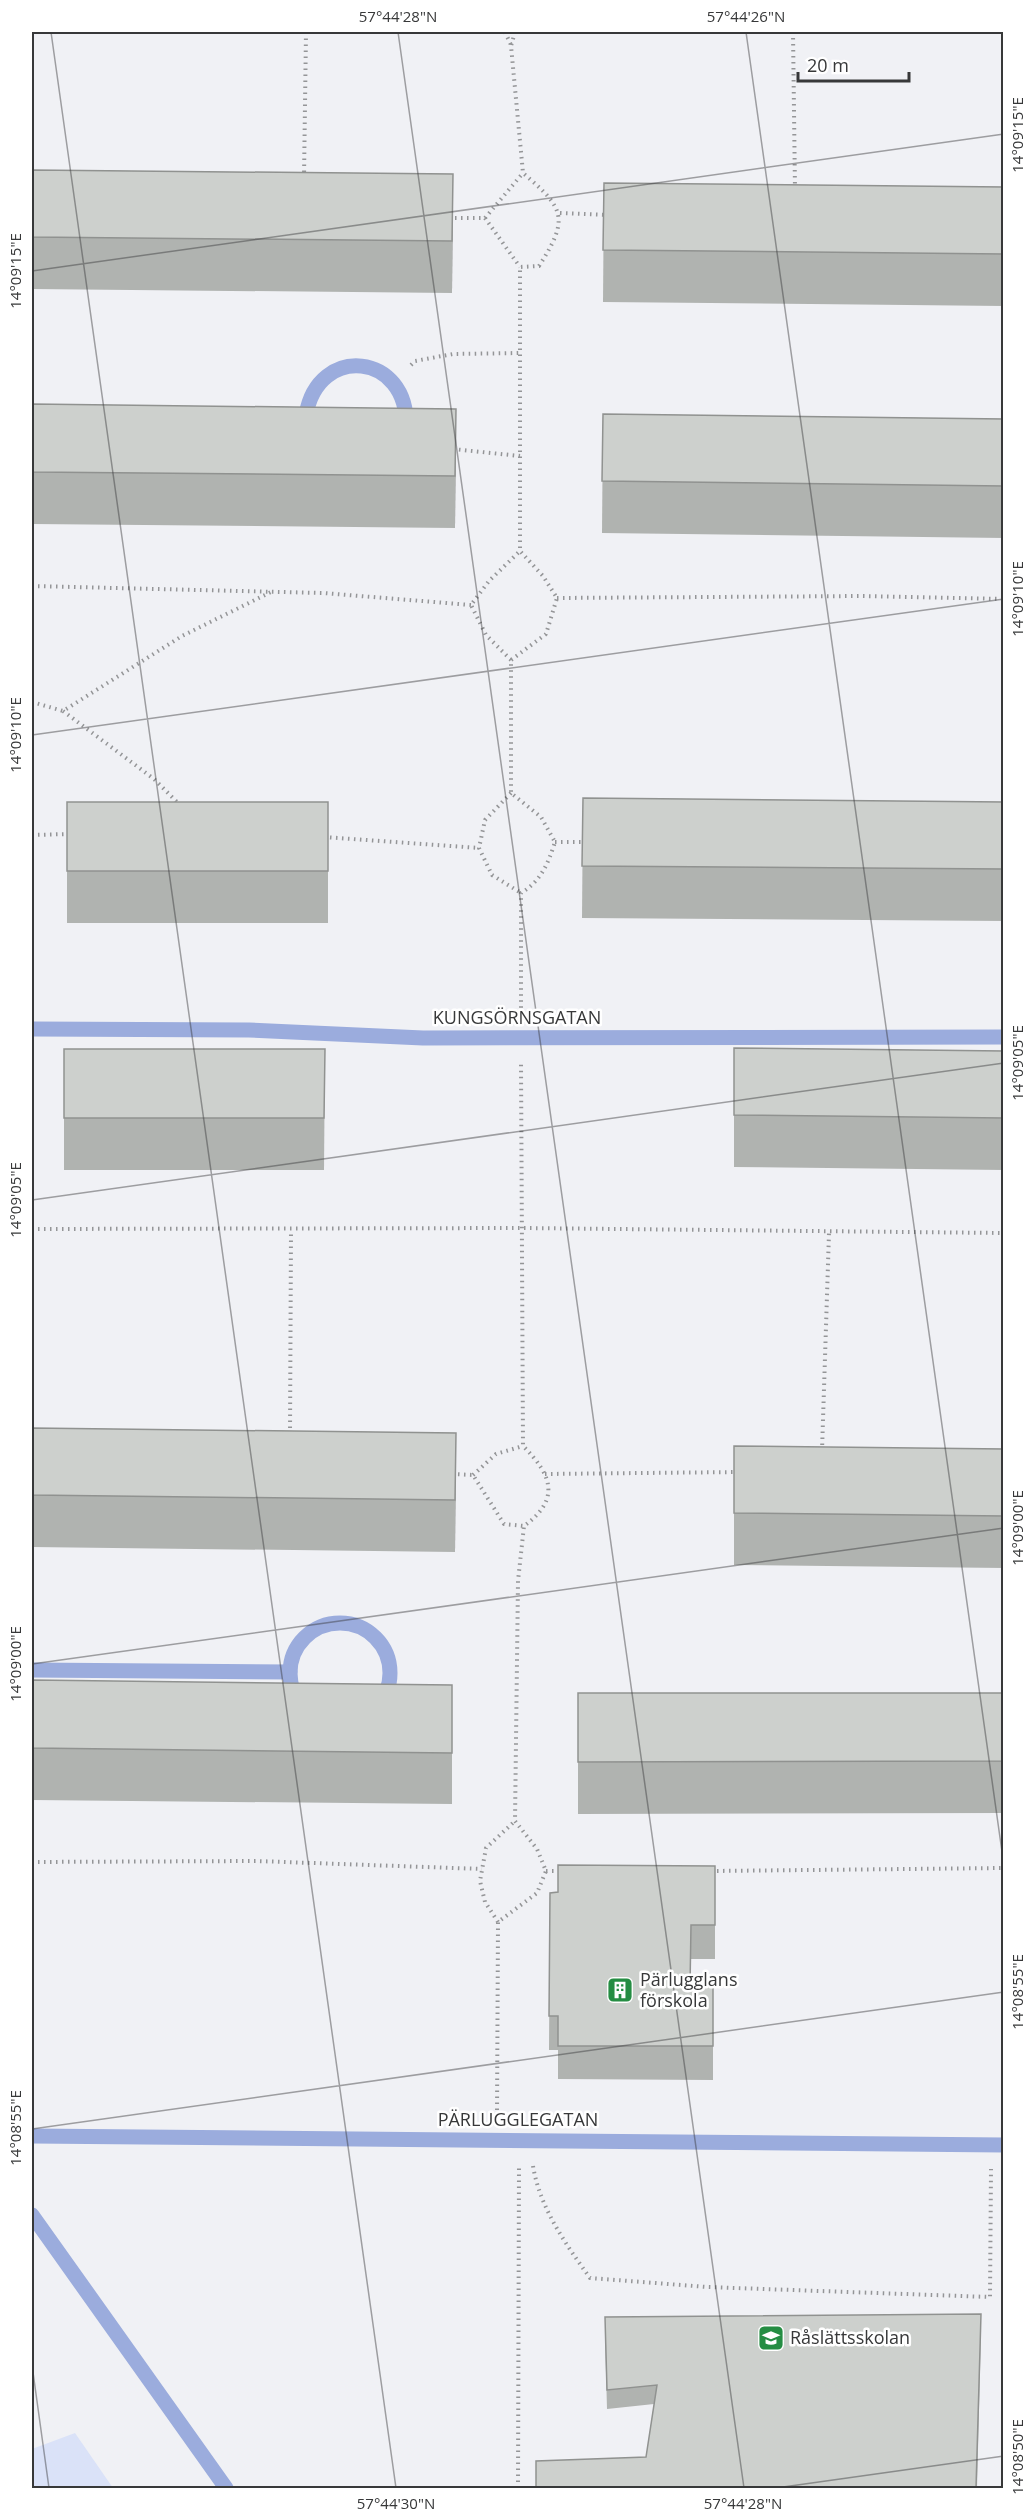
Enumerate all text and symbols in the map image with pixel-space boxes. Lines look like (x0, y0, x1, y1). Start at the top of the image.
text: 57°44'28"N (359, 6, 437, 26)
text: 57°44'26"N (707, 6, 785, 26)
scale bar (798, 45, 909, 83)
text: 20 m (807, 53, 849, 77)
text: 14°09'15"E (1007, 97, 1027, 173)
text: 14°09'15"E (5, 233, 25, 309)
text: 14°09'10"E (1007, 561, 1027, 637)
text: 14°09'10"E (5, 697, 25, 773)
street label: KUNGSÖRNSGATAN (433, 1005, 601, 1029)
text: 14°09'05"E (1007, 1025, 1027, 1101)
text: 14°09'05"E (5, 1162, 25, 1238)
text: 14°09'00"E (1007, 1490, 1027, 1566)
text: 14°09'00"E (5, 1626, 25, 1702)
text: 14°08'55"E (1007, 1954, 1027, 2030)
place label: Pärlugglans förskola (640, 1967, 737, 2012)
building icon: Pärlugglans förskola (605, 1975, 635, 2005)
text: 14°08'55"E (5, 2090, 25, 2166)
street label: PÄRLUGGLEGATAN (438, 2107, 598, 2131)
school or university icon: Råslättsskolan (756, 2323, 786, 2353)
place label: Råslättsskolan (790, 2325, 910, 2349)
text: 14°08'50"E (1007, 2419, 1027, 2495)
text: 57°44'30"N (357, 2493, 435, 2513)
text: 57°44'28"N (704, 2493, 782, 2513)

